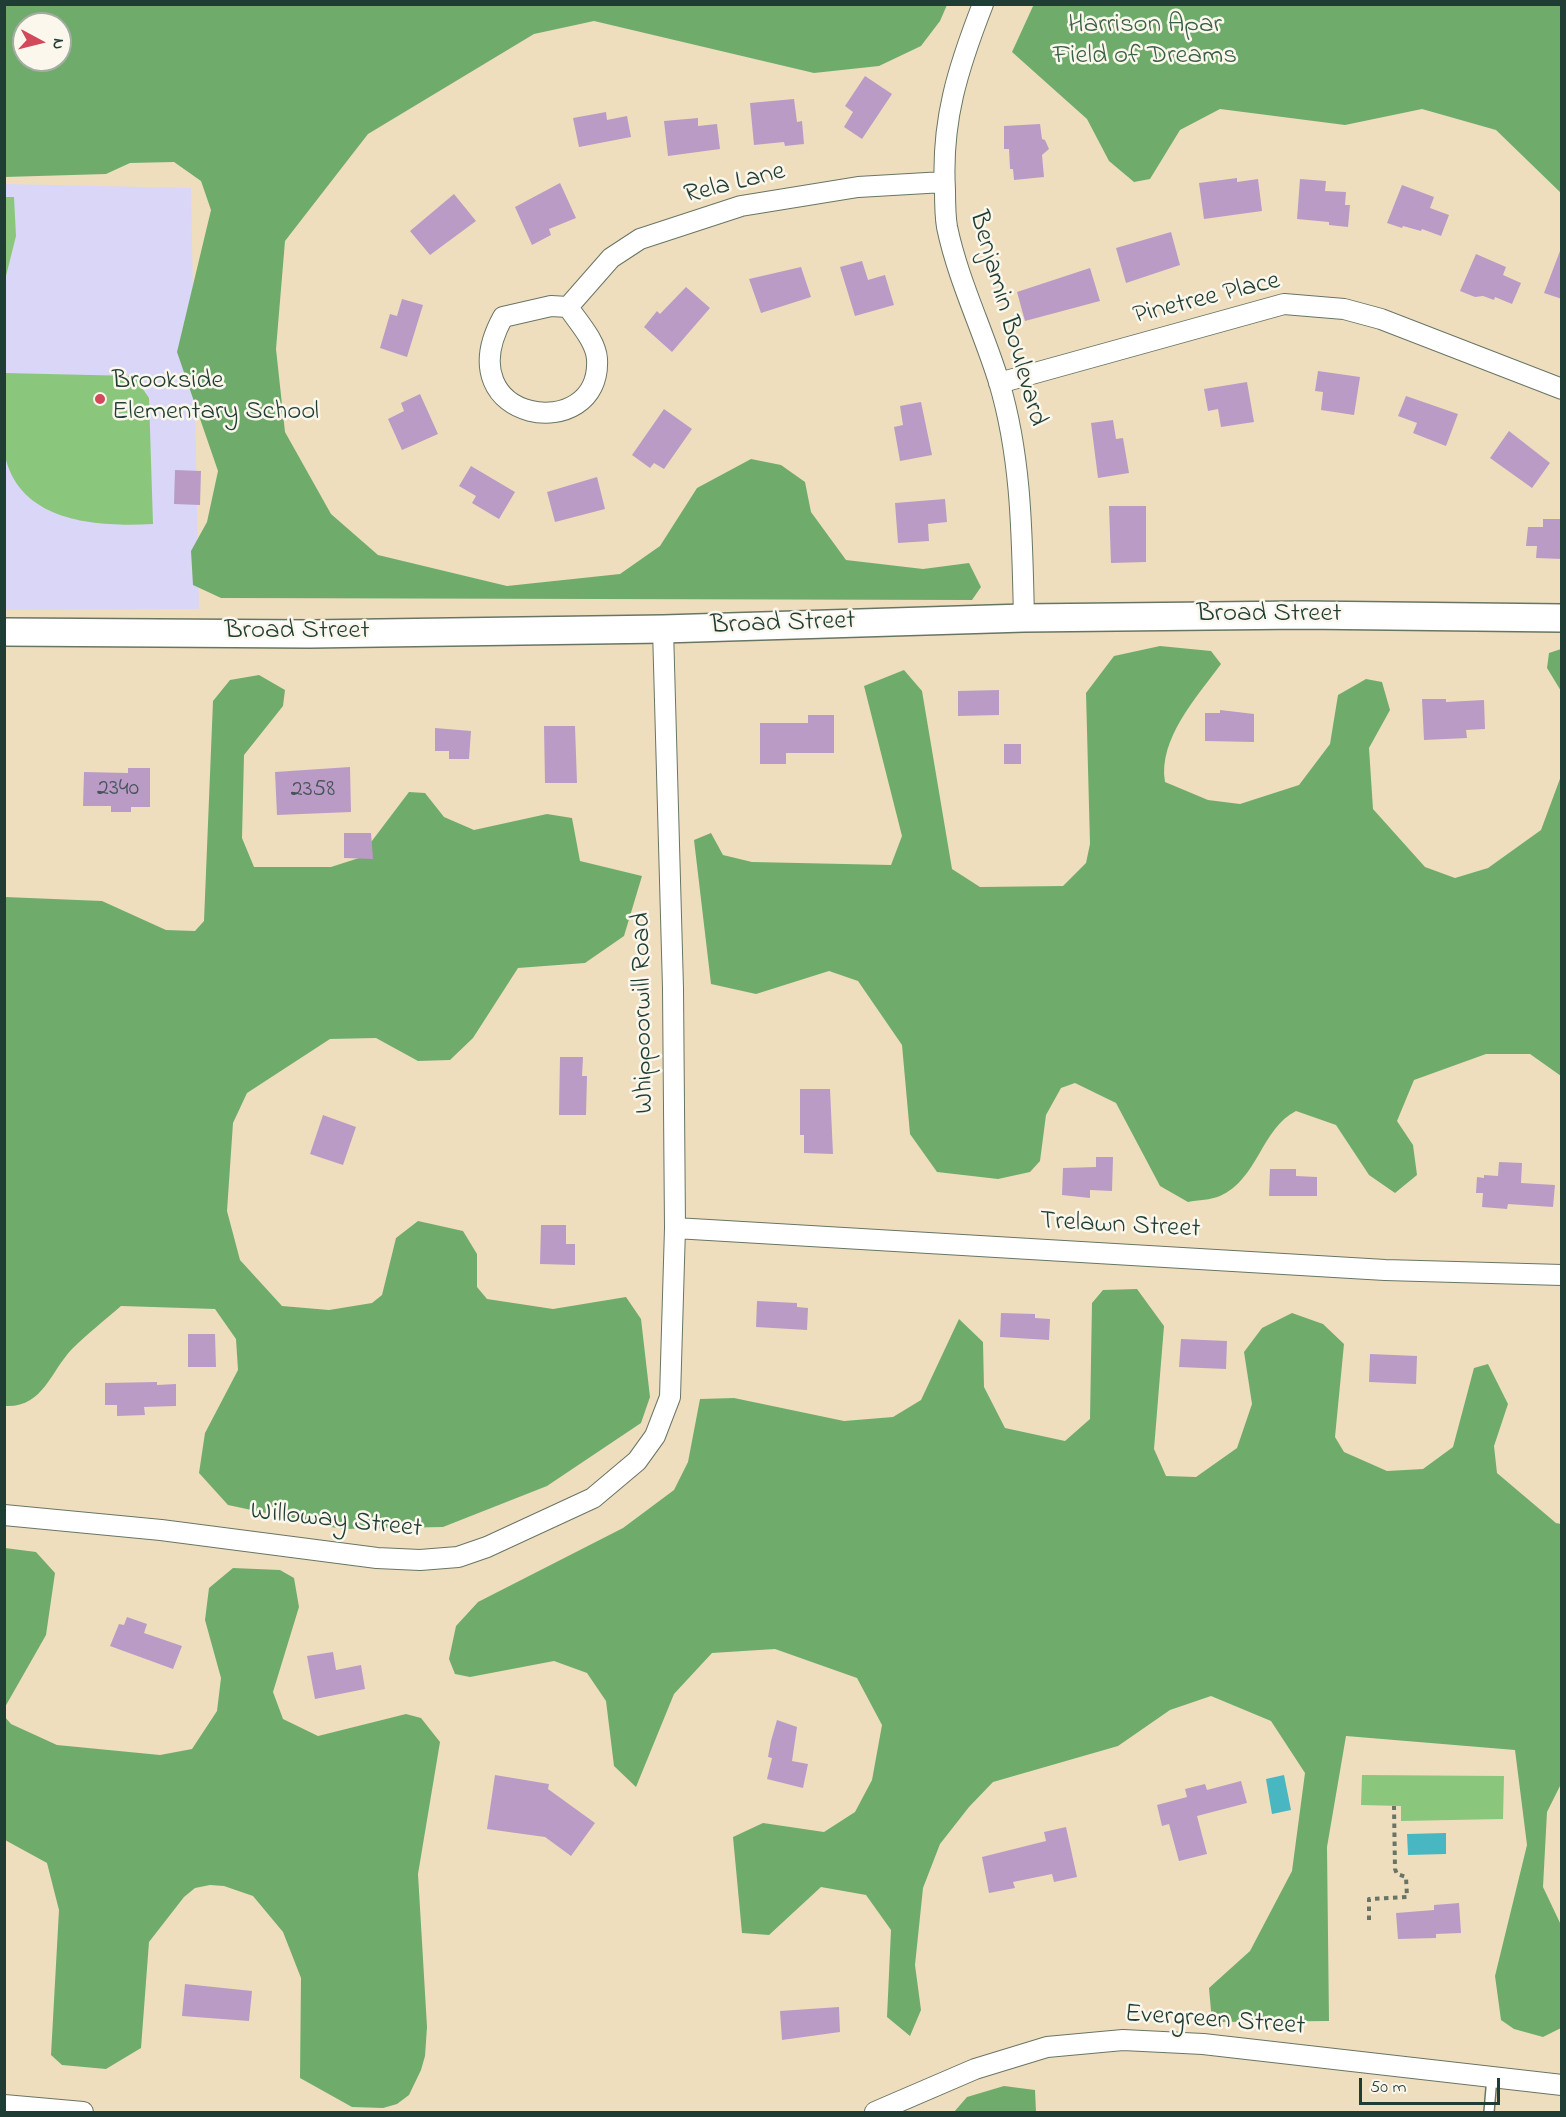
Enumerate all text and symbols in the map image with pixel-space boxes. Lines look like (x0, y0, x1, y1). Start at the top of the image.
park label: Harrison Apar Field of Dreams (1053, 11, 1237, 74)
north arrow (12, 12, 72, 72)
text: N (45, 37, 70, 51)
street label: Rela Lane (681, 157, 789, 213)
street label: Benjamin Boulevard (960, 208, 1052, 430)
street label: Pinetree Place (1130, 266, 1284, 334)
place label: Brookside Elementary School (112, 367, 319, 430)
marker: Brookside Elementary School (93, 392, 107, 406)
street label: Broad Street (1196, 600, 1342, 632)
street label: Broad Street (710, 606, 856, 644)
street label: Broad Street (224, 617, 370, 649)
house number: 2340 (97, 776, 139, 804)
house number: 2358 (291, 777, 335, 805)
street label: Whippoorwill Road (627, 912, 663, 1114)
street label: Trelawn Street (1039, 1207, 1201, 1247)
street label: Willoway Street (249, 1497, 423, 1547)
street label: Evergreen Street (1124, 2000, 1306, 2044)
scale bar (1362, 2066, 1503, 2104)
text: 50 m (1370, 2075, 1407, 2101)

